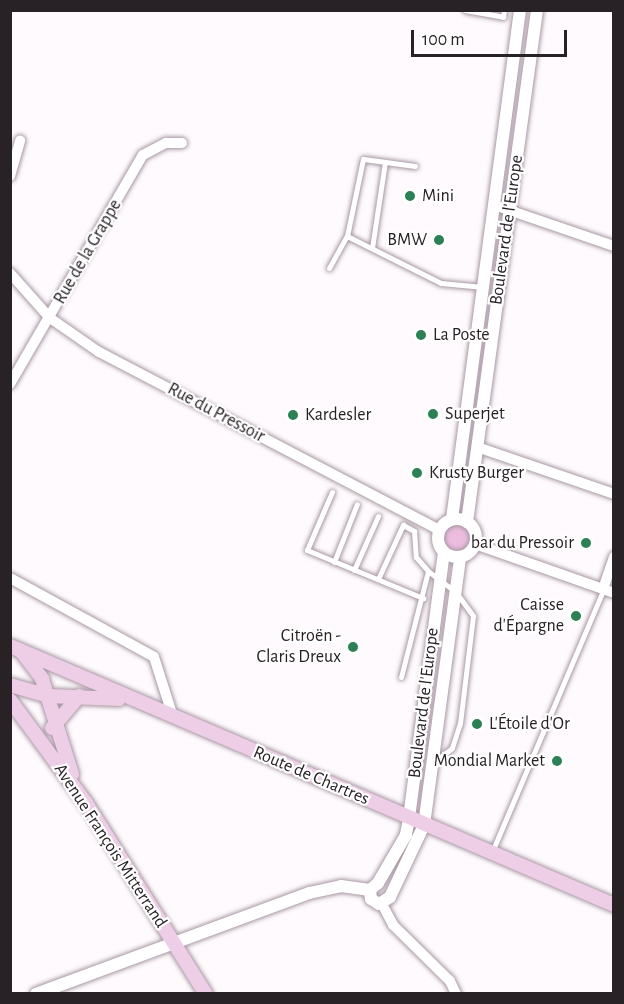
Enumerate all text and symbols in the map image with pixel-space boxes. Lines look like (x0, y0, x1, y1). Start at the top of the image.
scale bar (414, 18, 570, 56)
text: 100 m (422, 31, 465, 49)
street label: Boulevard de l'Europe (486, 154, 528, 306)
place label: Mini (422, 185, 454, 207)
marker: Mini (403, 189, 417, 203)
street label: Rue de la Grappe (49, 196, 127, 308)
place label: BMW (387, 229, 427, 251)
marker: BMW (432, 233, 446, 247)
place label: La Poste (433, 324, 490, 346)
marker: La Poste (414, 328, 428, 342)
street label: Rue du Pressoir (164, 378, 268, 448)
place label: Superjet (445, 403, 505, 425)
place label: Kardesler (305, 404, 371, 426)
marker: Superjet (426, 407, 440, 421)
marker: Kardesler (286, 408, 300, 422)
place label: Krusty Burger (429, 462, 524, 484)
marker: Krusty Burger (410, 466, 424, 480)
place label: bar du Pressoir (471, 532, 574, 554)
marker: bar du Pressoir (579, 536, 593, 550)
place label: Caisse d'Épargne (494, 595, 564, 638)
marker: Caisse d'Épargne (569, 609, 583, 623)
place label: Citroën - Claris Dreux (257, 626, 341, 668)
street label: Boulevard de l'Europe (404, 627, 444, 779)
marker: Citroën - Claris Dreux (346, 640, 360, 654)
place label: L'Étoile d'Or (489, 713, 570, 735)
marker: L'Étoile d'Or (470, 717, 484, 731)
street label: Route de Chartres (250, 742, 372, 810)
place label: Mondial Market (434, 750, 545, 772)
marker: Mondial Market (550, 754, 564, 768)
street label: Avenue François Mitterrand (49, 760, 171, 932)

